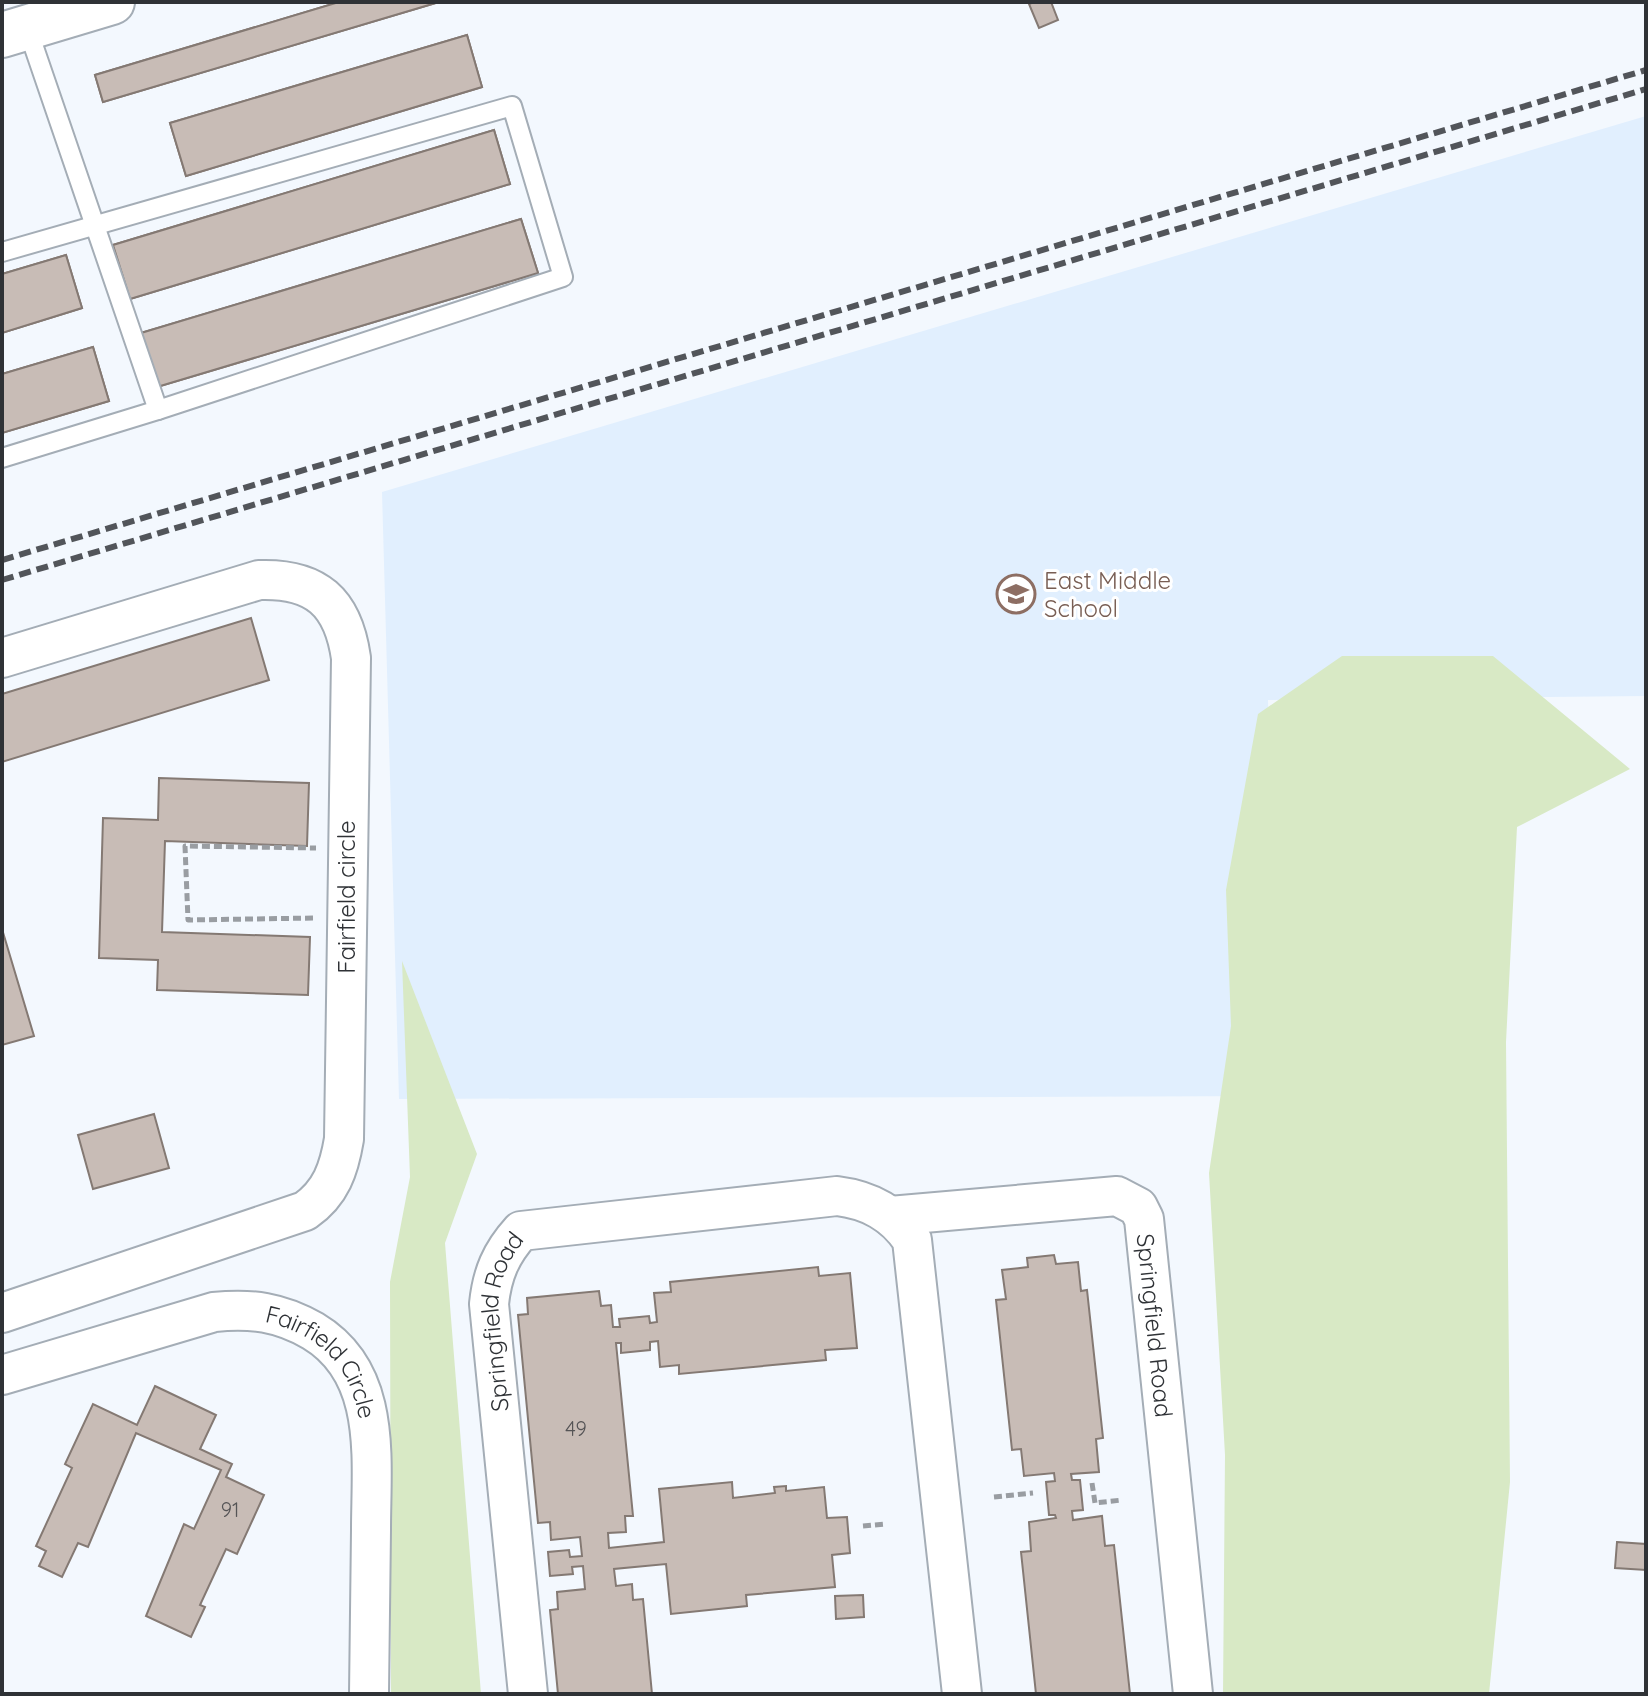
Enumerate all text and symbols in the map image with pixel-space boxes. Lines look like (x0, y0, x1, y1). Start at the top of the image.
place label: East Middle School (1044, 565, 1171, 623)
school or university icon: East Middle School (995, 573, 1037, 615)
street label: Fairfield circle (331, 820, 361, 974)
street label: Springfield Road (474, 1225, 529, 1413)
street label: Springfield Road (1131, 1232, 1179, 1419)
street label: Fairfield Circle (263, 1298, 383, 1421)
house number: 49 (565, 1416, 587, 1441)
house number: 91 (221, 1497, 239, 1522)

